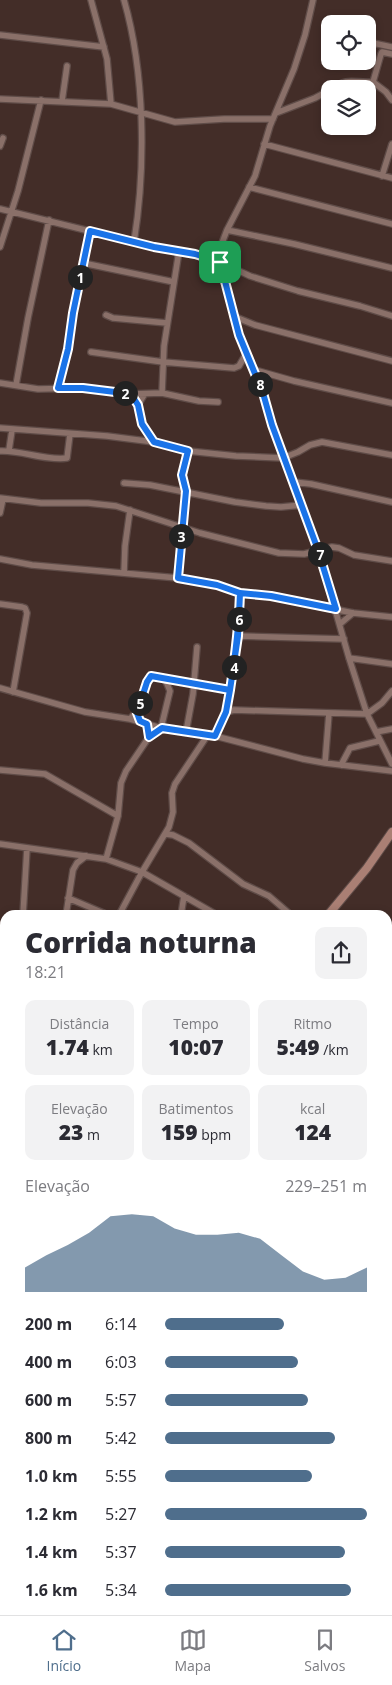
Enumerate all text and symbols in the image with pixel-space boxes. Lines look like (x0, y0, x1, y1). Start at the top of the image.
map controls (321, 15, 376, 135)
button: locate (321, 15, 376, 70)
button: layers (321, 80, 376, 135)
pin (199, 241, 241, 283)
icon: arrive (206, 248, 234, 276)
pin: 1 (68, 264, 92, 290)
text: 1 (76, 268, 85, 287)
pin: 8 (248, 372, 272, 396)
text: 8 (256, 375, 265, 394)
pin: 2 (112, 380, 138, 406)
text: 2 (121, 384, 130, 403)
pin: 3 (168, 524, 194, 548)
text: 3 (177, 527, 186, 546)
pin: 7 (308, 542, 332, 566)
text: 7 (316, 545, 325, 564)
pin: 6 (226, 606, 252, 632)
text: 6 (235, 610, 244, 629)
pin: 4 (222, 654, 246, 680)
text: 4 (230, 658, 239, 677)
pin: 5 (128, 690, 152, 716)
text: 5 (136, 694, 145, 713)
text: Corrida noturna (25, 923, 257, 961)
button: share (315, 927, 367, 979)
text: 18:21 (25, 961, 66, 983)
text: Distância (49, 1014, 109, 1033)
text: Tempo (173, 1014, 219, 1033)
text: Ritmo (293, 1014, 332, 1033)
text: 1.74 (46, 1033, 89, 1061)
text: 10:07 (168, 1033, 224, 1061)
text: 5:49 (277, 1033, 320, 1061)
text: km (89, 1040, 113, 1059)
text: /km (320, 1040, 349, 1059)
text: Elevação (51, 1099, 108, 1118)
text: Batimentos (159, 1099, 233, 1118)
text: kcal (300, 1099, 325, 1118)
text: 23 (59, 1118, 83, 1146)
text: 159 (161, 1118, 198, 1146)
text: 124 (294, 1118, 331, 1146)
text: m (83, 1125, 100, 1144)
text: bpm (198, 1125, 231, 1144)
text: Elevação (25, 1175, 90, 1197)
text: 229–251 m (285, 1175, 367, 1197)
text: 200 m (25, 1313, 72, 1335)
text: 6:14 (105, 1313, 137, 1335)
text: 400 m (25, 1351, 72, 1373)
text: 6:03 (105, 1351, 137, 1373)
text: 600 m (25, 1389, 72, 1411)
text: 5:57 (105, 1389, 137, 1411)
text: 800 m (25, 1427, 72, 1449)
text: 5:42 (105, 1427, 137, 1449)
text: 1.0 km (25, 1465, 78, 1487)
text: 5:55 (105, 1465, 137, 1487)
text: 1.2 km (25, 1503, 78, 1525)
text: 5:27 (105, 1503, 137, 1525)
text: 1.4 km (25, 1541, 78, 1563)
text: 5:37 (105, 1541, 137, 1563)
text: 1.6 km (25, 1579, 78, 1601)
text: 5:34 (105, 1579, 137, 1601)
tab: Início (47, 1626, 81, 1675)
tab: Mapa (174, 1626, 211, 1675)
tab: Salvos (304, 1626, 345, 1675)

